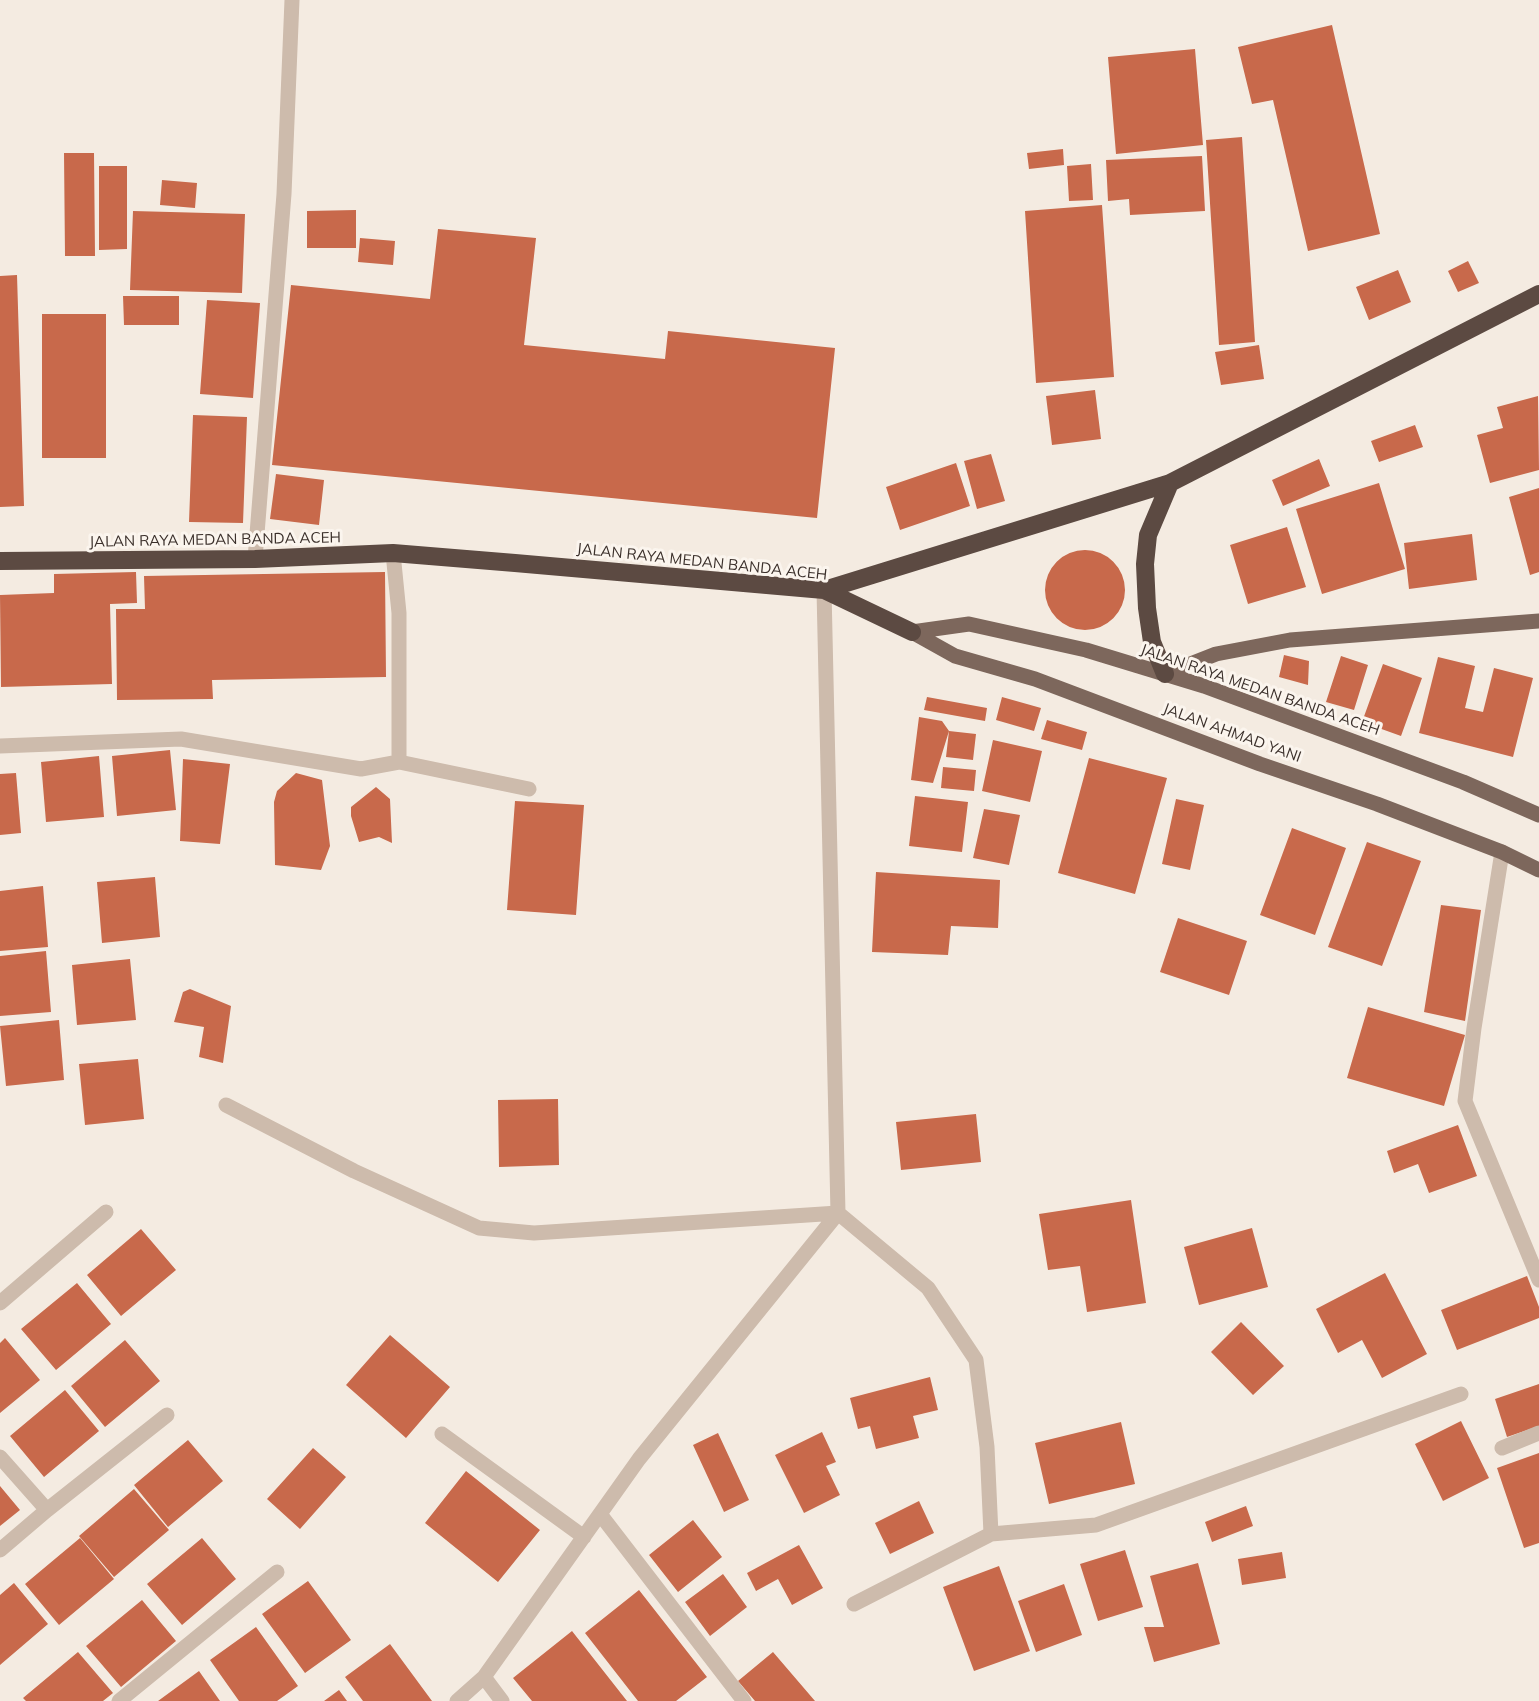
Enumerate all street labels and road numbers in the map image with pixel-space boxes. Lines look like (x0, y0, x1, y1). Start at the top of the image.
street label: JALAN RAYA MEDAN BANDA ACEH (89, 529, 341, 551)
street label: JALAN RAYA MEDAN BANDA ACEH (576, 540, 828, 584)
street label: JALAN RAYA MEDAN BANDA ACEH (1138, 640, 1382, 740)
street label: JALAN AHMAD YANI (1160, 700, 1304, 766)

